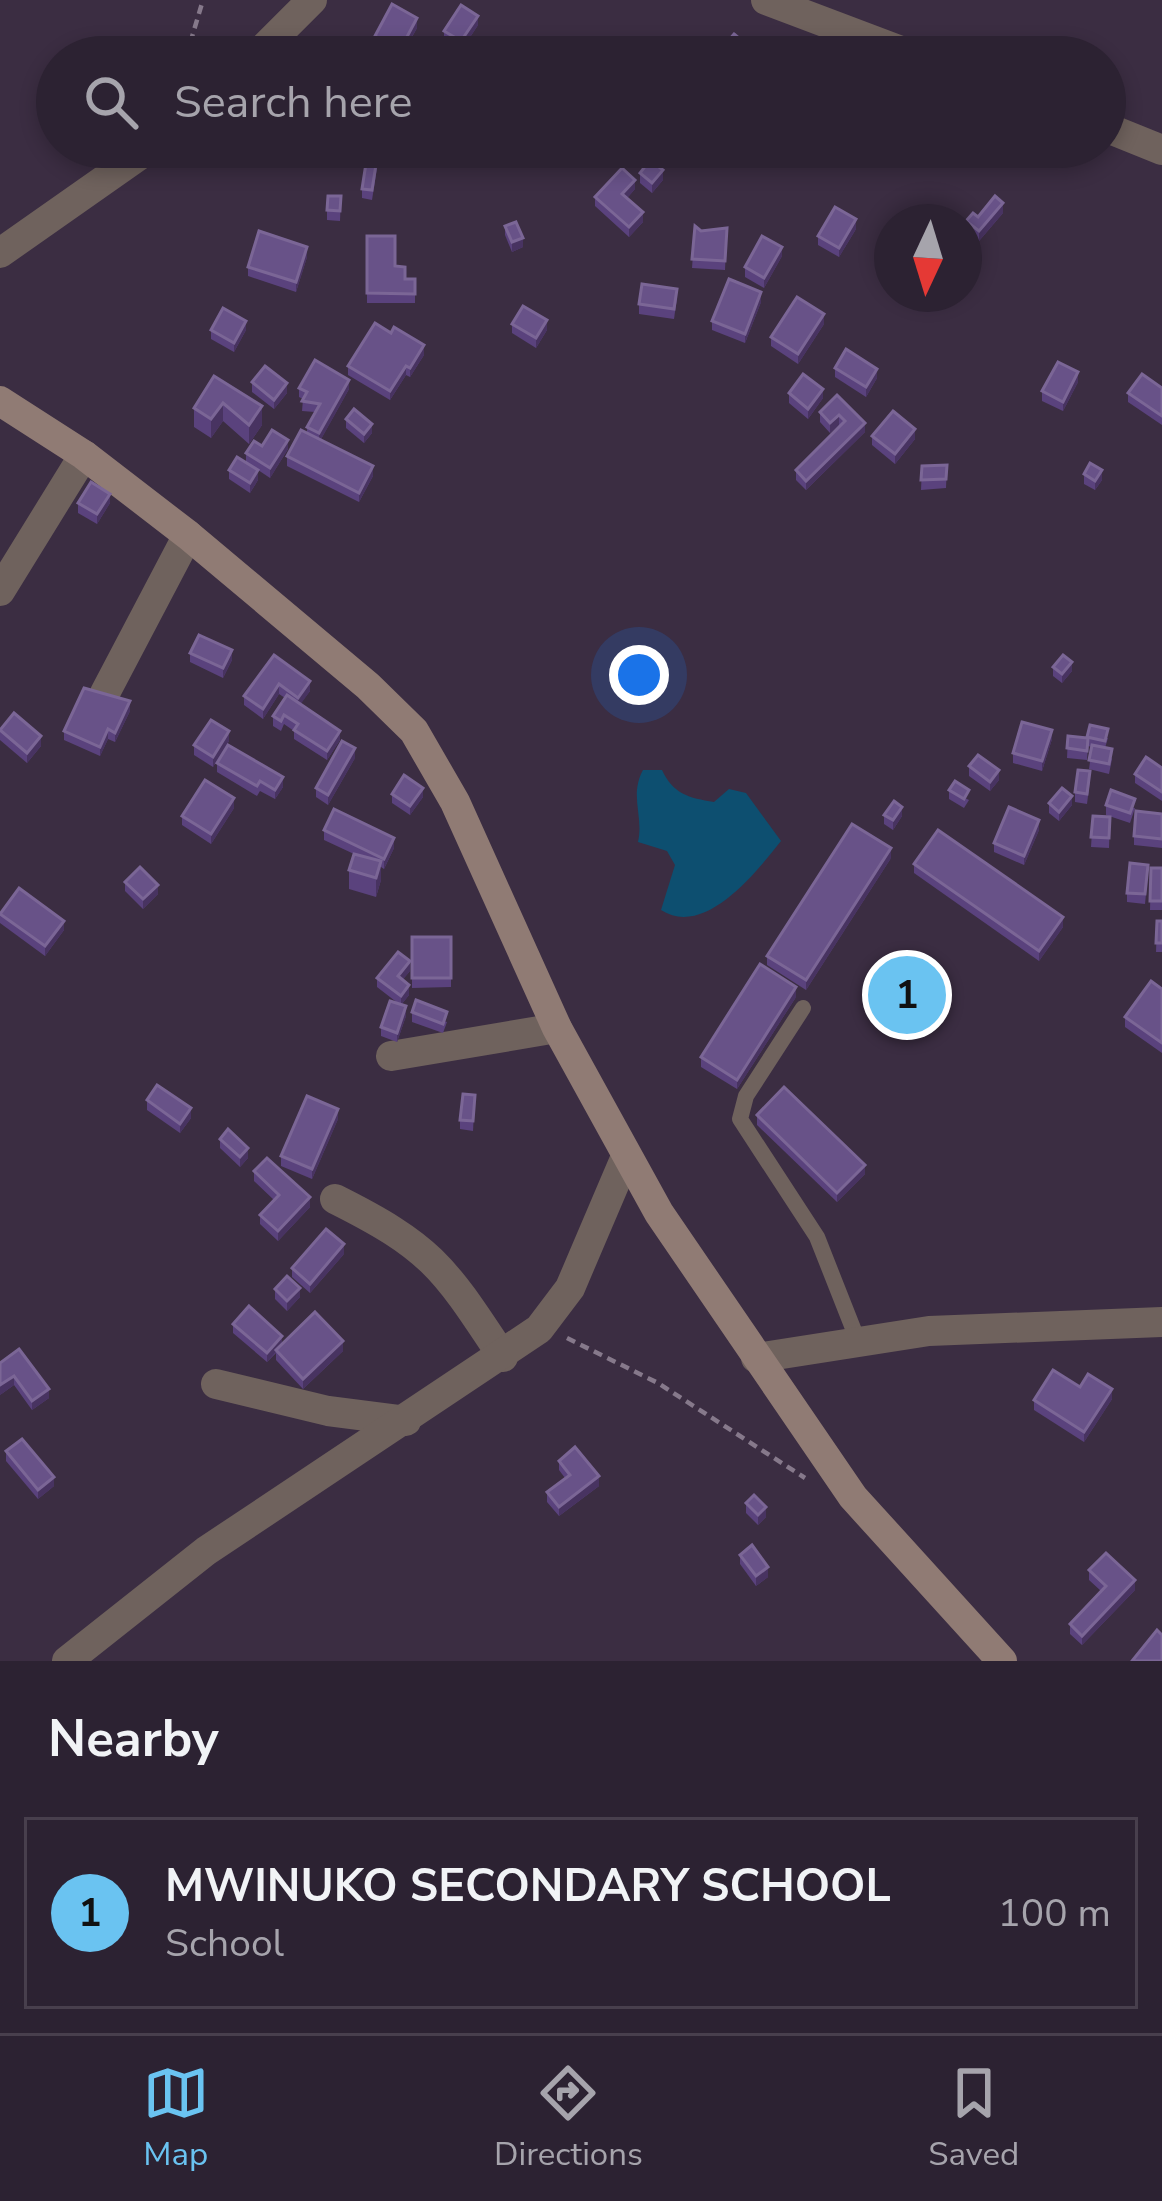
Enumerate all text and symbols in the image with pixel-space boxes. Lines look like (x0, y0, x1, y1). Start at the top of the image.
search box (36, 36, 1126, 168)
icon: search (78, 69, 144, 135)
text: Search here (174, 72, 413, 133)
north arrow (874, 204, 982, 312)
your location (609, 645, 669, 705)
pin: 1 (868, 950, 946, 1040)
text: Nearby (48, 1704, 219, 1774)
text: MWINUKO SECONDARY SCHOOL (165, 1856, 891, 1917)
text: 1 (78, 1887, 102, 1940)
text: 100 m (997, 1887, 1111, 1940)
text: School (165, 1917, 284, 1970)
tab: Map (143, 2060, 209, 2177)
tab: Directions (494, 2060, 643, 2177)
tab: Saved (928, 2060, 1019, 2177)

